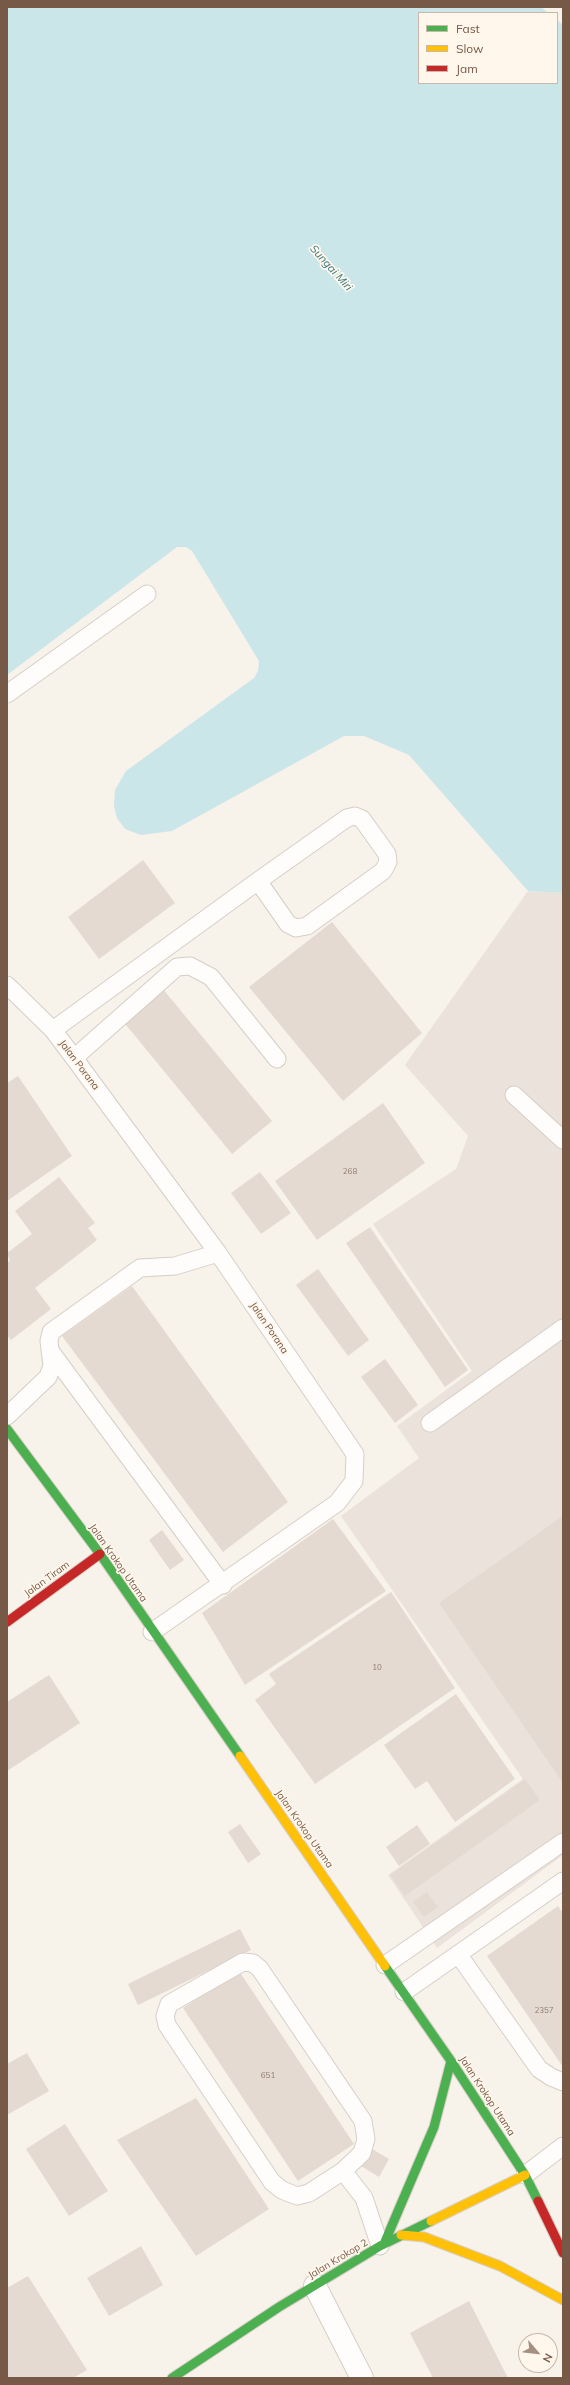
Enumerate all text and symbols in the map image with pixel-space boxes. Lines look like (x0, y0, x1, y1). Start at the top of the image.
legend (418, 12, 558, 84)
text: Fast (456, 21, 480, 36)
text: Slow (456, 41, 484, 56)
text: Jam (456, 61, 478, 76)
water label: Sungai Miri (307, 242, 355, 294)
street label: Jalan Porana (56, 1038, 102, 1092)
house number: 268 (343, 1167, 357, 1177)
street label: Jalan Porana (247, 1300, 291, 1356)
street label: Jalan Krokop Utama (87, 1522, 149, 1604)
street label: Jalan Tiram (22, 1559, 72, 1599)
house number: 10 (372, 1663, 382, 1673)
street label: Jalan Krokop Utama (273, 1788, 335, 1870)
house number: 2357 (534, 2006, 554, 2016)
street label: Jalan Krokop Utama (457, 2054, 517, 2138)
house number: 651 (261, 2071, 275, 2081)
street label: Jalan Krokop 2 (306, 2237, 370, 2281)
north arrow (518, 2333, 558, 2373)
text: N (540, 2351, 556, 2365)

